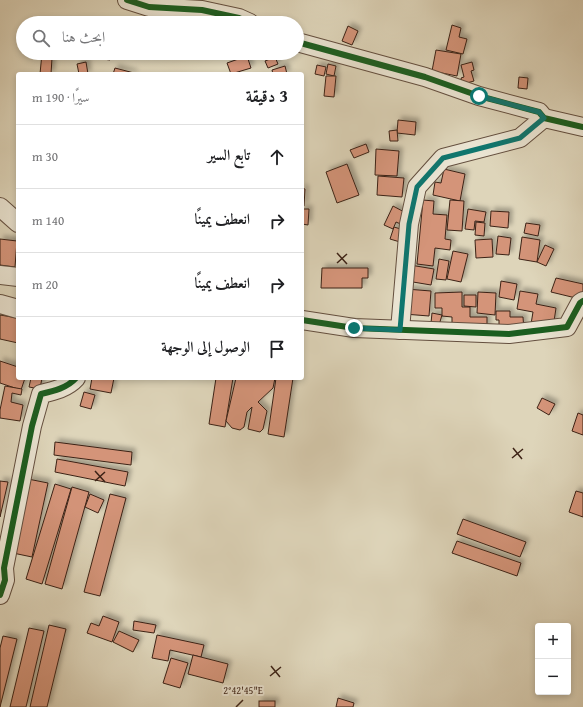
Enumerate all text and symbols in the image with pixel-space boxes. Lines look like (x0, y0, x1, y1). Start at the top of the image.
search box (16, 16, 304, 60)
text: ابحث هنا (62, 26, 105, 47)
icon: search (30, 27, 52, 49)
text: 3 دقيقة (246, 83, 288, 108)
route start (470, 87, 488, 105)
text: سيرًا · 190 m (32, 88, 90, 107)
text: تابع السير (208, 144, 250, 165)
icon: ahead (266, 146, 288, 168)
text: 30 m (32, 147, 58, 166)
text: انعطف يمينًا (194, 208, 250, 229)
icon: right (266, 210, 288, 232)
text: 140 m (32, 211, 64, 230)
text: انعطف يمينًا (194, 272, 250, 293)
icon: right (266, 274, 288, 296)
text: 20 m (32, 275, 58, 294)
route end (345, 319, 363, 337)
text: الوصول إلى الوجهة (161, 336, 250, 357)
icon: arrive (266, 338, 288, 360)
map controls (535, 623, 571, 695)
button: + (535, 623, 571, 659)
button: − (535, 659, 571, 695)
text: 2°42'45"E (223, 683, 263, 698)

